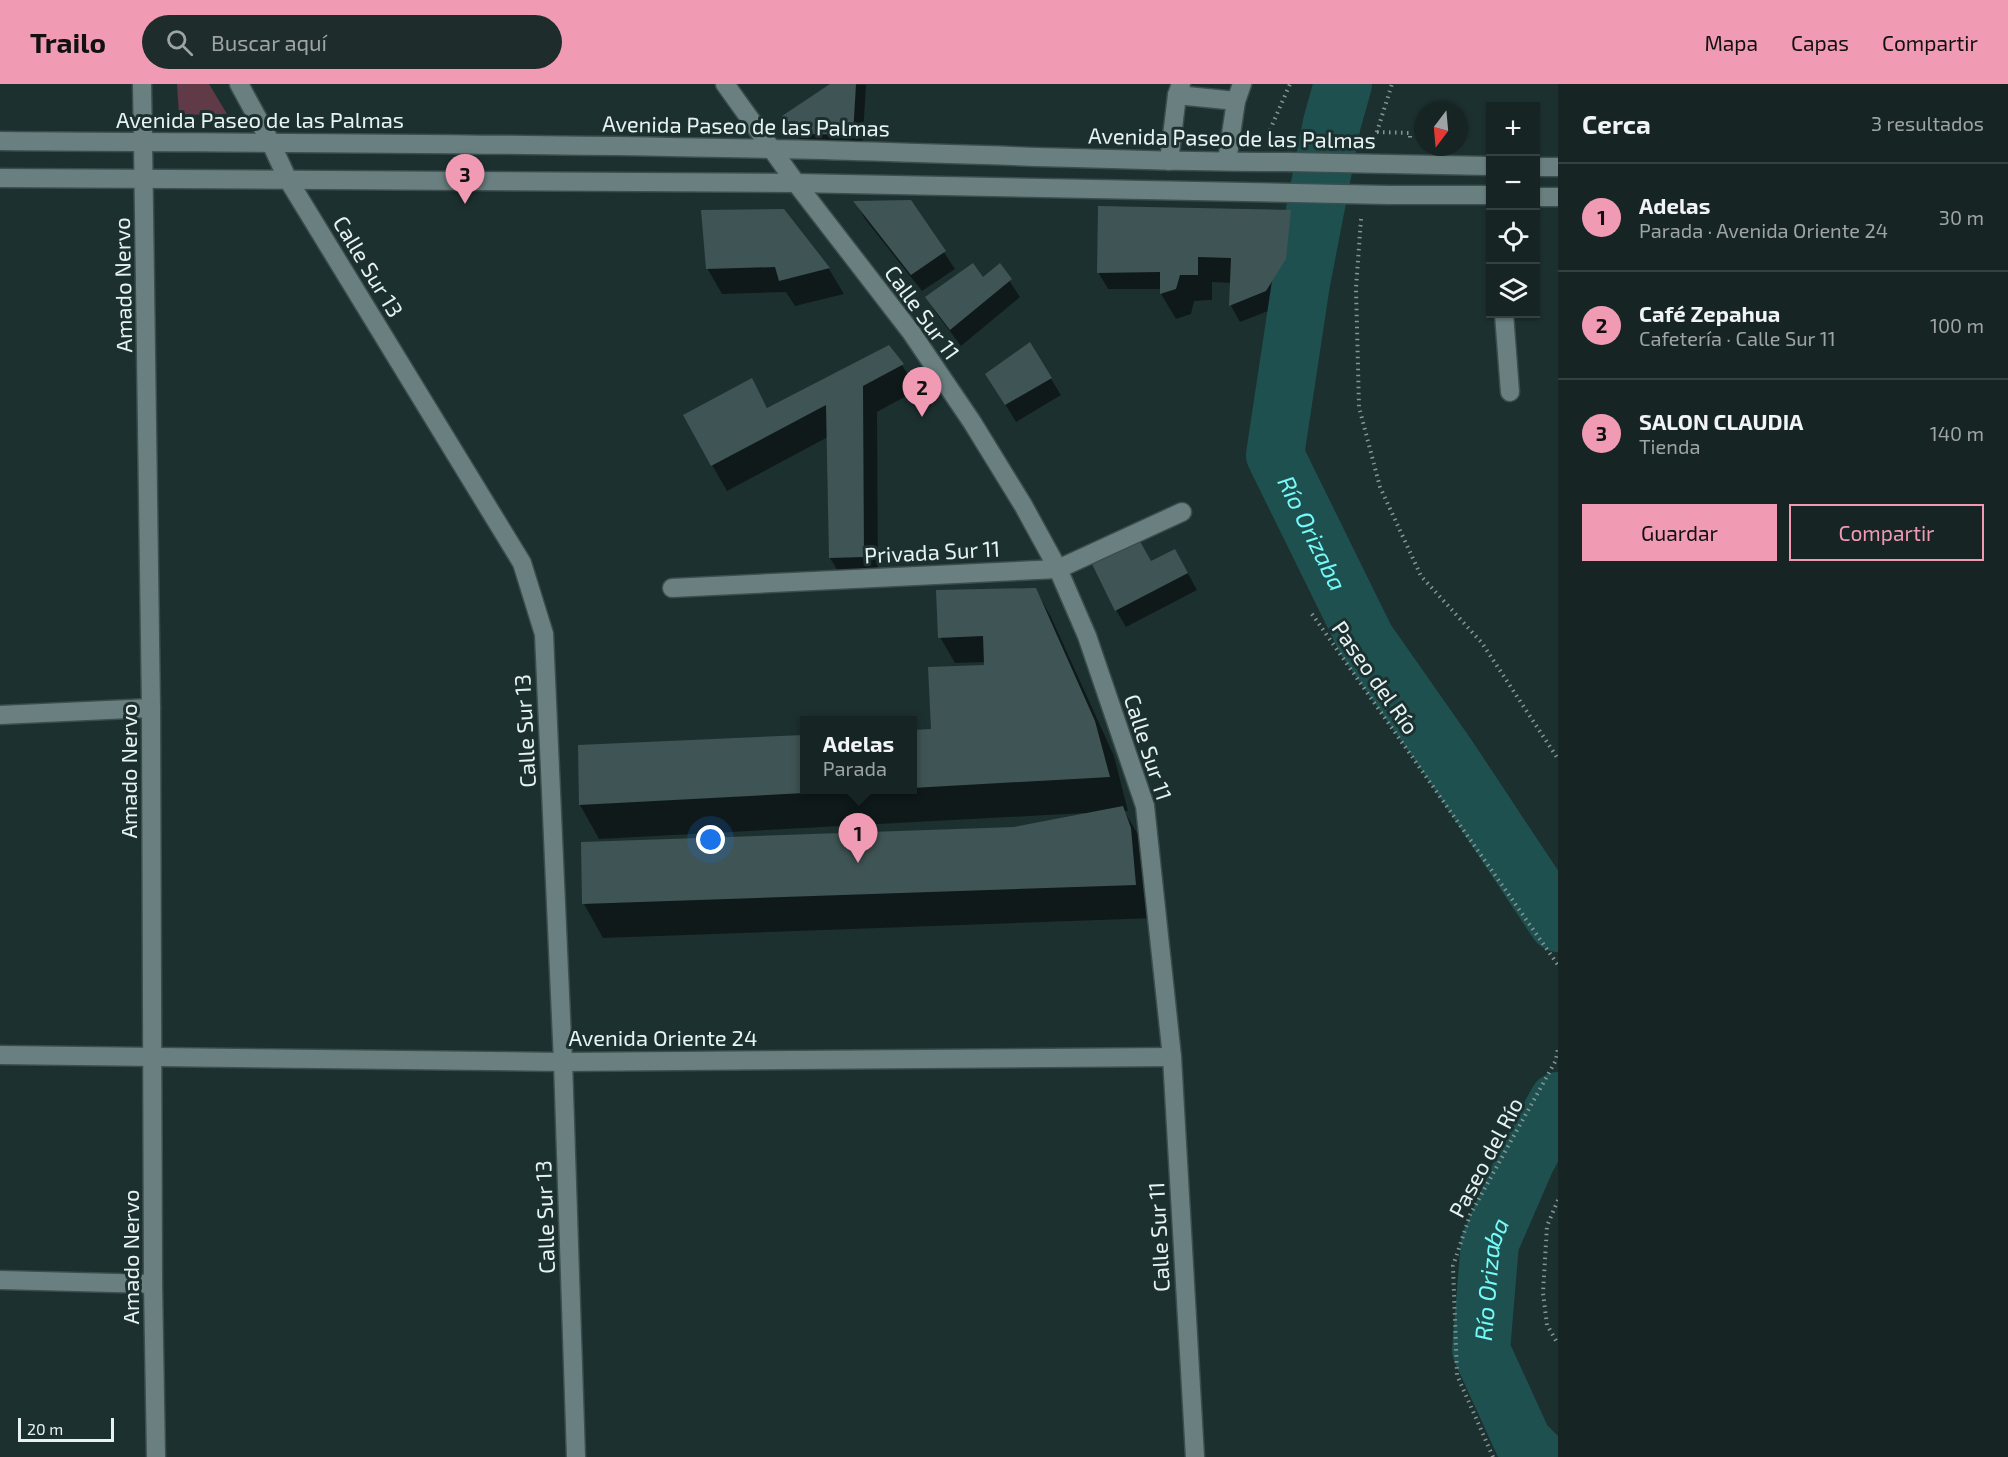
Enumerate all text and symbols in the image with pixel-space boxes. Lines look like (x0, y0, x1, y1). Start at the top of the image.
search box (142, 15, 562, 69)
text: Trailo (30, 25, 106, 59)
icon: search (163, 26, 196, 59)
text: Buscar aquí (211, 29, 327, 55)
text: Mapa (1704, 30, 1758, 55)
text: Capas (1791, 30, 1849, 55)
text: Compartir (1882, 30, 1978, 55)
north arrow (1414, 102, 1468, 156)
map controls (1486, 102, 1540, 318)
button: + (1486, 102, 1540, 156)
street label: Avenida Paseo de las Palmas (116, 106, 404, 132)
text: Cerca (1582, 108, 1651, 139)
street label: Avenida Paseo de las Palmas (602, 109, 890, 141)
text: 3 resultados (1871, 111, 1984, 135)
street label: Avenida Paseo de las Palmas (1088, 121, 1376, 153)
pin: 3 (446, 154, 484, 204)
button: − (1486, 156, 1540, 210)
text: Adelas (1639, 192, 1710, 218)
text: 1 (1597, 205, 1606, 229)
text: 30 m (1939, 205, 1984, 229)
button: locate (1486, 210, 1540, 264)
street label: Calle Sur 13 (329, 211, 409, 321)
street label: Amado Nervo (108, 217, 136, 353)
text: Parada · Avenida Oriente 24 (1639, 218, 1888, 242)
street label: Calle Sur 11 (880, 260, 966, 364)
button: layers (1486, 264, 1540, 318)
text: Café Zepahua (1639, 300, 1780, 326)
text: 2 (1596, 313, 1607, 337)
text: 100 m (1930, 313, 1984, 337)
text: Cafetería · Calle Sur 11 (1639, 326, 1836, 350)
pin: 2 (902, 368, 942, 417)
text: SALON CLAUDIA (1639, 408, 1803, 434)
text: 3 (1596, 421, 1607, 445)
text: 140 m (1930, 421, 1984, 445)
text: Tienda (1639, 434, 1700, 458)
water label: Río Orizaba (1273, 470, 1354, 595)
button: Guardar (1582, 504, 1777, 561)
button: Compartir (1789, 504, 1984, 561)
street label: Privada Sur 11 (863, 534, 1001, 568)
street label: Paseo del Río (1327, 615, 1425, 739)
street label: Calle Sur 13 (508, 674, 540, 788)
street label: Calle Sur 11 (1120, 691, 1178, 803)
street label: Amado Nervo (115, 703, 141, 839)
popup (800, 716, 917, 794)
text: Adelas (823, 730, 894, 756)
text: Parada (823, 756, 887, 780)
pin: 1 (838, 814, 878, 863)
your location (696, 825, 725, 854)
street label: Avenida Oriente 24 (569, 1024, 757, 1050)
street label: Paseo del Río (1442, 1093, 1528, 1221)
street label: Calle Sur 13 (529, 1160, 559, 1274)
street label: Calle Sur 11 (1142, 1181, 1174, 1293)
street label: Amado Nervo (117, 1189, 143, 1325)
water label: Río Orizaba (1467, 1213, 1514, 1342)
scale bar (18, 1415, 114, 1442)
text: 20 m (27, 1419, 63, 1438)

